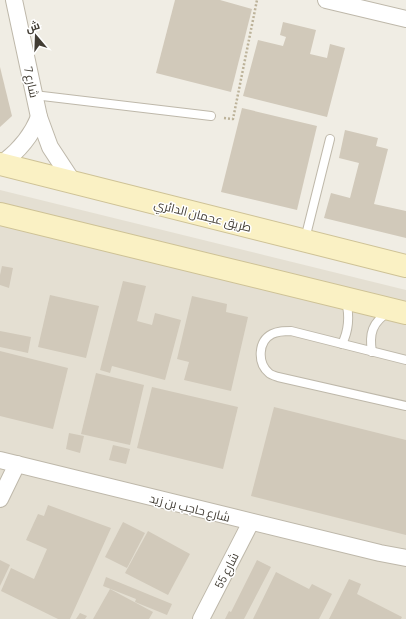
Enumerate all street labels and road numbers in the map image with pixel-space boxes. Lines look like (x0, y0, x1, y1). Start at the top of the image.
street label: شارع 7 (20, 65, 42, 99)
street label: طريق عجمان الدائري (152, 196, 253, 238)
street label: شارع حاجب بن زيد (148, 490, 232, 526)
street label: شارع 55 (211, 550, 243, 591)

